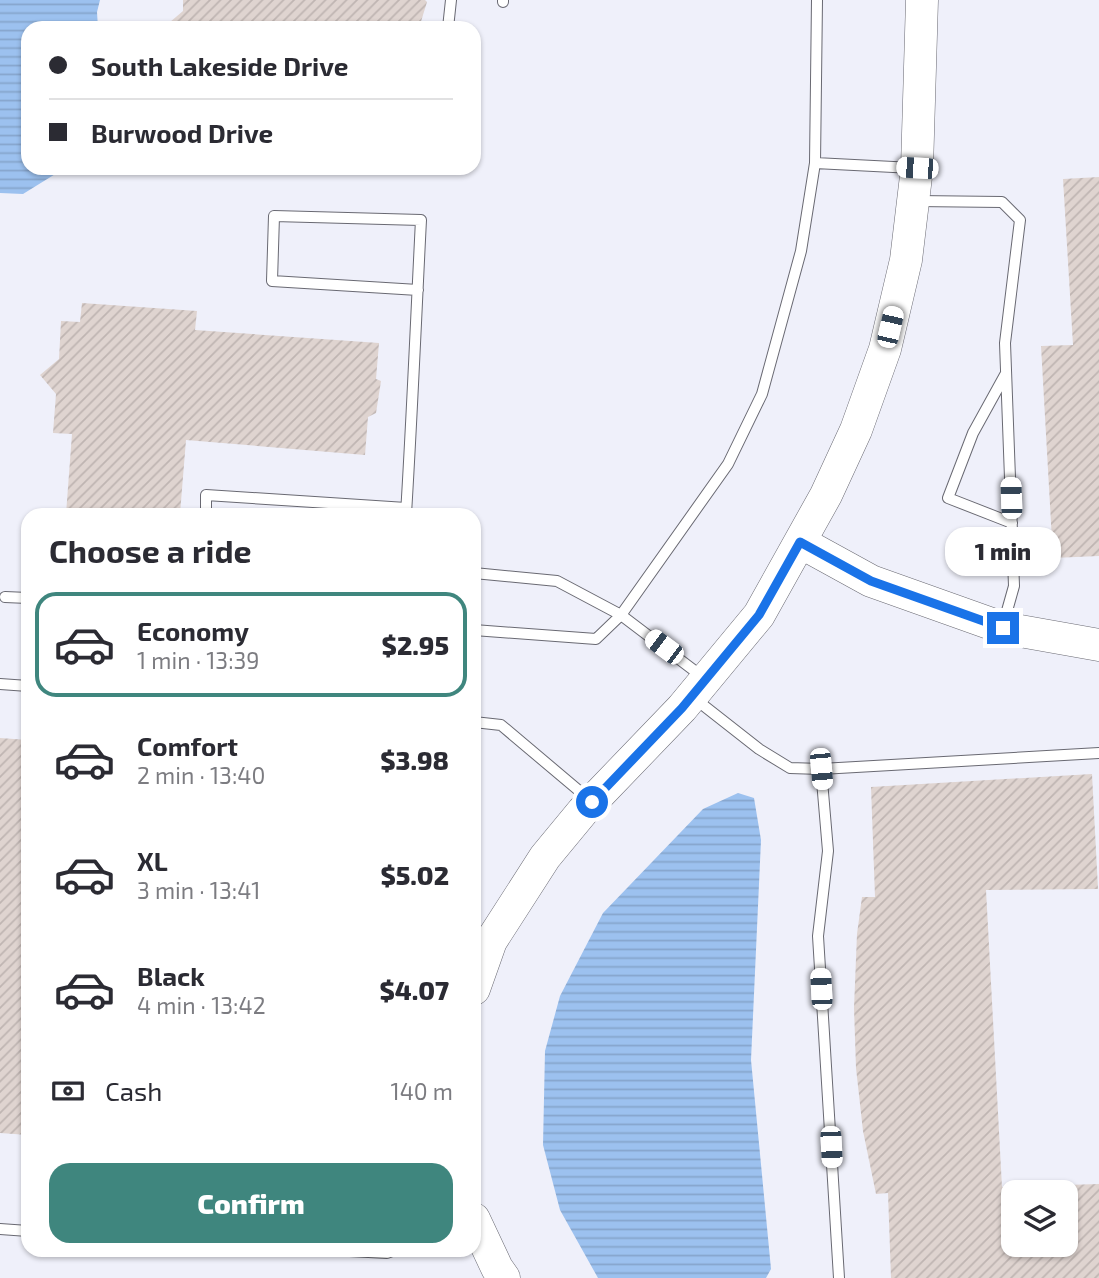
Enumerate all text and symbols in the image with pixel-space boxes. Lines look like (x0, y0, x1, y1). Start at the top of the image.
text: South Lakeside Drive (91, 50, 348, 81)
text: Burwood Drive (91, 117, 273, 148)
car (896, 156, 939, 180)
car (876, 304, 905, 350)
car (1000, 477, 1023, 519)
callout: 1 min (945, 526, 1061, 576)
text: Choose a ride (49, 531, 252, 569)
text: 1 min (975, 537, 1031, 565)
route end (987, 612, 1019, 644)
icon: car (53, 613, 116, 676)
text: Economy (137, 615, 249, 646)
car (641, 626, 688, 668)
text: $2.95 (382, 629, 449, 660)
text: 1 min · 13:39 (137, 646, 260, 674)
icon: car (53, 728, 116, 791)
text: Comfort (137, 730, 238, 761)
text: $3.98 (380, 744, 449, 775)
car (809, 747, 834, 791)
text: 2 min · 13:40 (137, 761, 265, 789)
route start (576, 786, 608, 818)
icon: car (53, 843, 116, 906)
text: XL (137, 845, 168, 876)
text: $5.02 (380, 859, 449, 890)
text: 3 min · 13:41 (137, 876, 261, 904)
icon: car (53, 958, 116, 1021)
text: Black (137, 960, 205, 991)
car (810, 967, 833, 1011)
text: $4.07 (380, 974, 449, 1005)
text: 4 min · 13:42 (137, 991, 266, 1019)
icon: cash (49, 1072, 87, 1110)
text: Cash (105, 1075, 162, 1106)
text: 140 m (391, 1077, 453, 1105)
car (820, 1125, 843, 1169)
button: Confirm (49, 1163, 453, 1243)
map controls (1001, 1180, 1078, 1257)
button: layers (1001, 1180, 1078, 1257)

